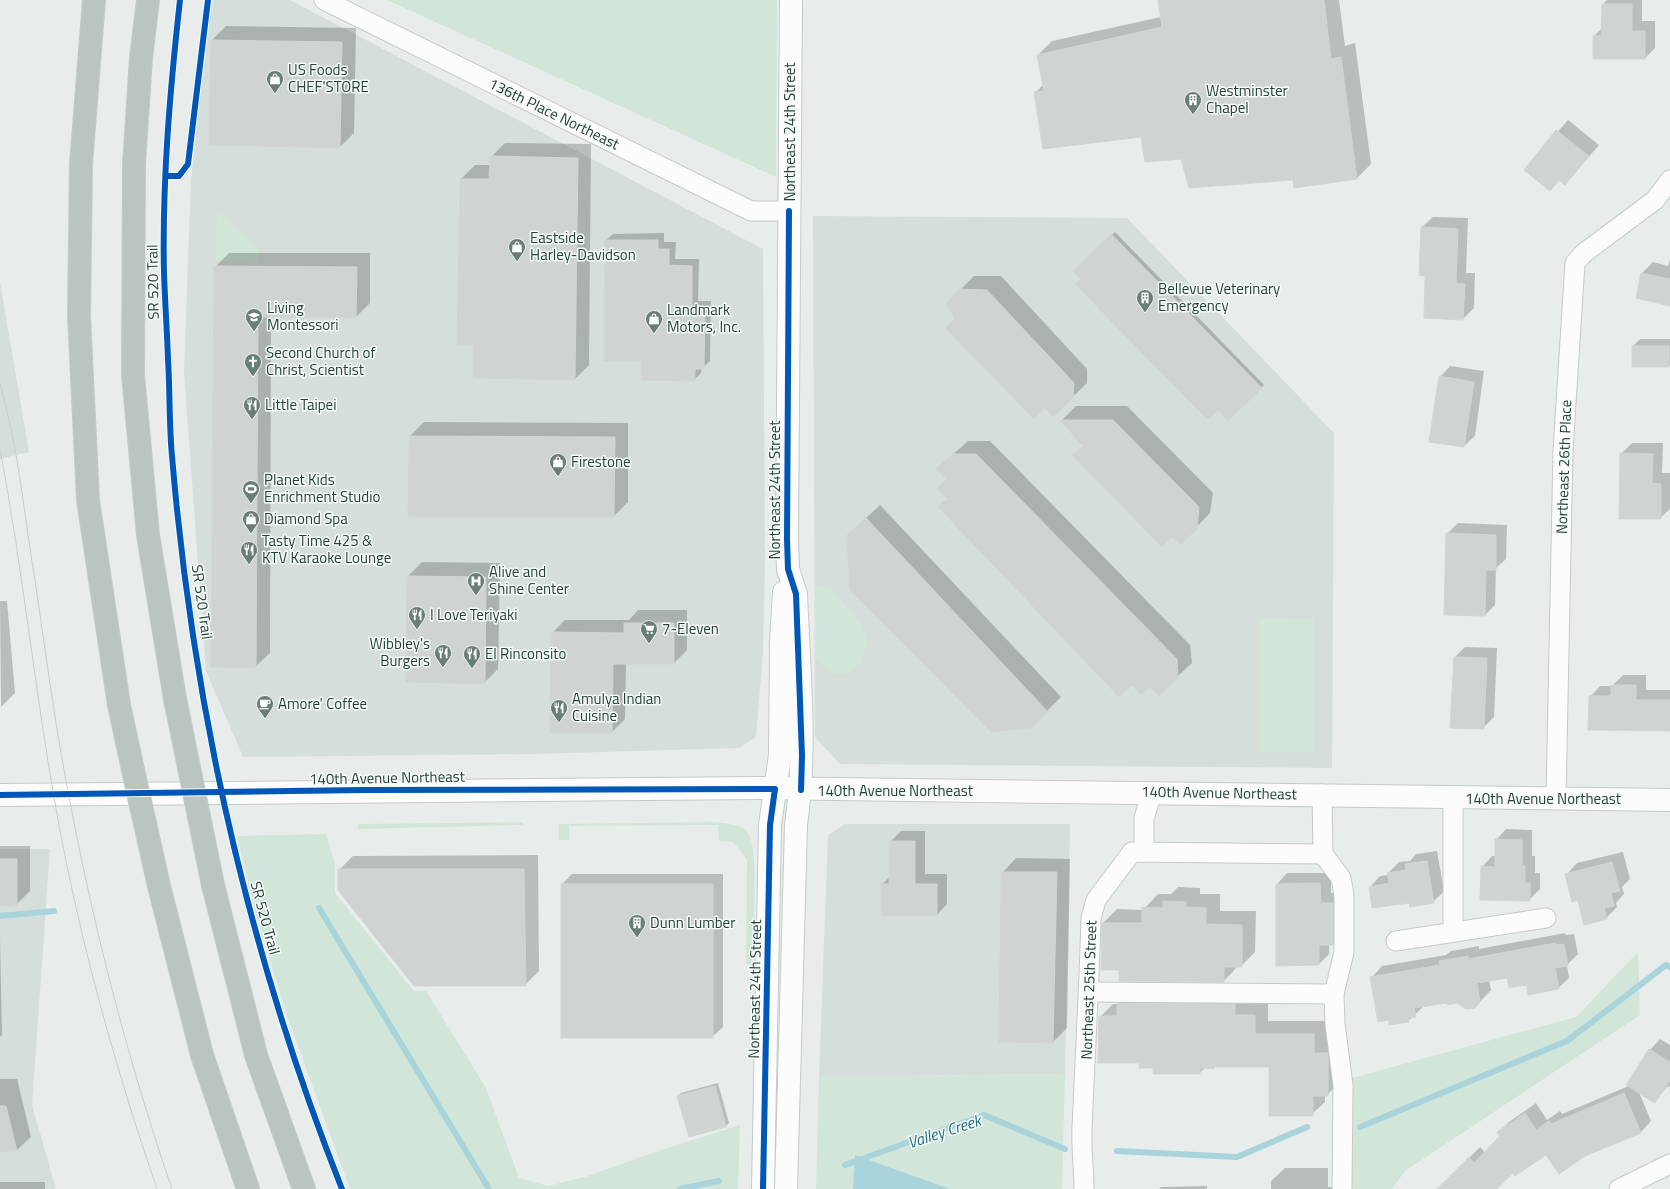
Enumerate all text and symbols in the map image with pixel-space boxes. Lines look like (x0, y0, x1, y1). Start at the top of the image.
place label: US Foods CHEF'STORE (288, 58, 369, 98)
street label: Northeast 24th Street (778, 62, 801, 202)
shop icon: US Foods CHEF'STORE (265, 69, 285, 94)
street label: 136th Place Northeast (485, 72, 624, 156)
place label: Westminster Chapel (1206, 79, 1288, 119)
building icon: Westminster Chapel (1183, 90, 1203, 115)
place label: Eastside Harley-Davidson (530, 226, 636, 266)
shop icon: Eastside Harley-Davidson (507, 237, 527, 262)
street label: SR 520 Trail (140, 244, 165, 320)
place label: Bellevue Veterinary Emergency (1158, 277, 1280, 317)
building icon: Bellevue Veterinary Emergency (1135, 288, 1155, 313)
place label: Living Montessori (267, 296, 339, 336)
place label: Landmark Motors, Inc. (667, 298, 741, 338)
school or university icon: Living Montessori (244, 307, 264, 332)
shop icon: Landmark Motors, Inc. (644, 309, 664, 334)
place label: Second Church of Christ, Scientist (266, 341, 375, 381)
church icon: Second Church of Christ, Scientist (243, 352, 263, 377)
place label: Little Taipei (265, 393, 336, 416)
restaurant icon: Little Taipei (242, 395, 262, 420)
street label: Northeast 26th Place (1550, 399, 1577, 535)
street label: Northeast 24th Street (763, 420, 786, 560)
place label: Firestone (571, 450, 631, 473)
shop icon: Firestone (548, 452, 568, 477)
place label: Planet Kids Enrichment Studio (264, 468, 381, 508)
sports icon: Planet Kids Enrichment Studio (241, 479, 261, 504)
place label: Diamond Spa (264, 507, 348, 530)
shop icon: Diamond Spa (241, 509, 261, 534)
place label: Tasty Time 425 & KTV Karaoke Lounge (262, 529, 391, 569)
restaurant icon: Tasty Time 425 & KTV Karaoke Lounge (239, 540, 259, 565)
place label: Alive and Shine Center (489, 560, 569, 600)
street label: SR 520 Trail (186, 563, 219, 641)
hospital icon: Alive and Shine Center (466, 571, 486, 596)
place label: I Love Teriyaki (430, 603, 518, 626)
restaurant icon: I Love Teriyaki (407, 605, 427, 630)
place label: 7-Eleven (662, 617, 719, 640)
supermarket icon: 7-Eleven (639, 619, 659, 644)
place label: Wibbley's Burgers (369, 632, 430, 672)
place label: El Rinconsito (485, 642, 567, 665)
restaurant icon: Wibbley's Burgers (433, 643, 453, 668)
restaurant icon: El Rinconsito (462, 644, 482, 669)
place label: Amulya Indian Cuisine (572, 687, 661, 727)
place label: Amore' Coffee (278, 692, 367, 715)
cafe icon: Amore' Coffee (255, 694, 275, 719)
restaurant icon: Amulya Indian Cuisine (549, 698, 569, 723)
street label: 140th Avenue Northeast (309, 765, 466, 790)
street label: 140th Avenue Northeast (817, 779, 974, 802)
street label: 140th Avenue Northeast (1141, 780, 1298, 805)
street label: 140th Avenue Northeast (1465, 787, 1622, 810)
street label: SR 520 Trail (245, 879, 286, 957)
place label: Dunn Lumber (650, 911, 735, 934)
building icon: Dunn Lumber (627, 913, 647, 938)
street label: Northeast 24th Street (742, 918, 767, 1059)
street label: Northeast 25th Street (1075, 919, 1102, 1060)
water label: Valley Creek (904, 1107, 986, 1154)

